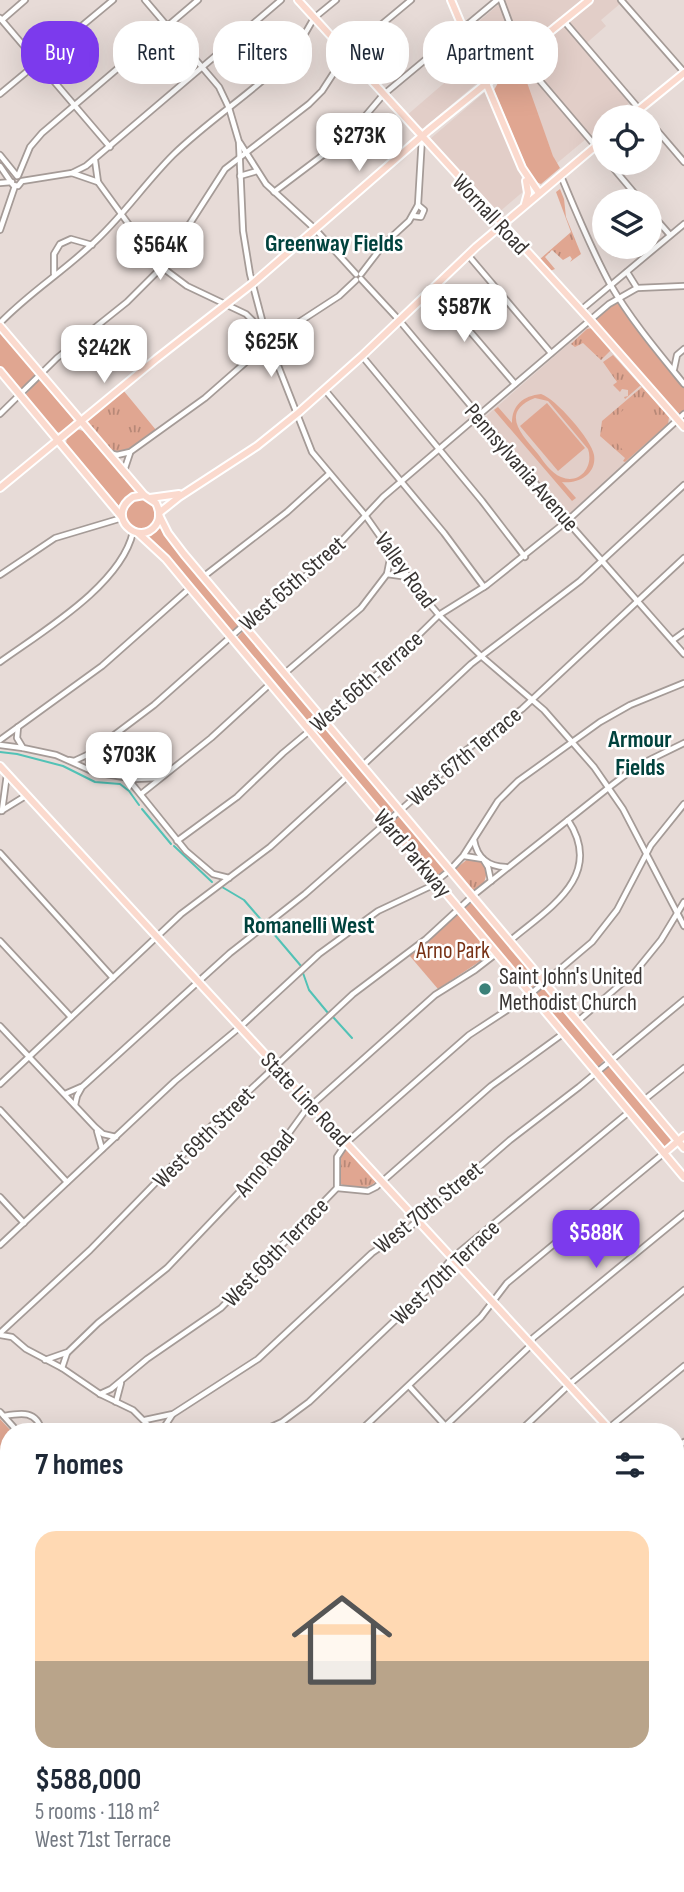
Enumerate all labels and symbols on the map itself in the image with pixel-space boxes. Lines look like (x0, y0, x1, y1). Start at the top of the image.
pin: $273K (310, 114, 408, 173)
street label: Wornall Road (446, 169, 535, 261)
pin: $564K (111, 222, 209, 282)
district label: Greenway Fields (265, 229, 403, 258)
pin: $587K (415, 284, 513, 344)
pin: $625K (222, 320, 320, 379)
pin: $242K (55, 326, 153, 385)
street label: Pennsylvania Avenue (458, 398, 584, 537)
street label: Valley Road (368, 527, 442, 614)
street label: West 65th Street (234, 530, 351, 637)
street label: West 66th Terrace (304, 625, 429, 738)
street label: West 67th Terrace (402, 701, 527, 812)
district label: Armour Fields (607, 725, 672, 782)
pin: $703K (80, 732, 178, 792)
street label: Ward Parkway (367, 804, 457, 904)
district label: Romanelli West (244, 911, 375, 940)
park label: Arno Park (415, 937, 490, 965)
place label: Saint John's United Methodist Church (499, 963, 642, 1017)
marker: Saint John's United Methodist Church (477, 981, 493, 997)
street label: State Line Road (254, 1047, 356, 1153)
street label: West 69th Street (147, 1081, 260, 1194)
street label: Arno Road (228, 1125, 301, 1203)
street label: West 70th Street (369, 1156, 488, 1260)
street label: West 69th Terrace (217, 1192, 335, 1313)
pin: $588K (547, 1210, 645, 1270)
street label: West 70th Terrace (386, 1214, 506, 1331)

